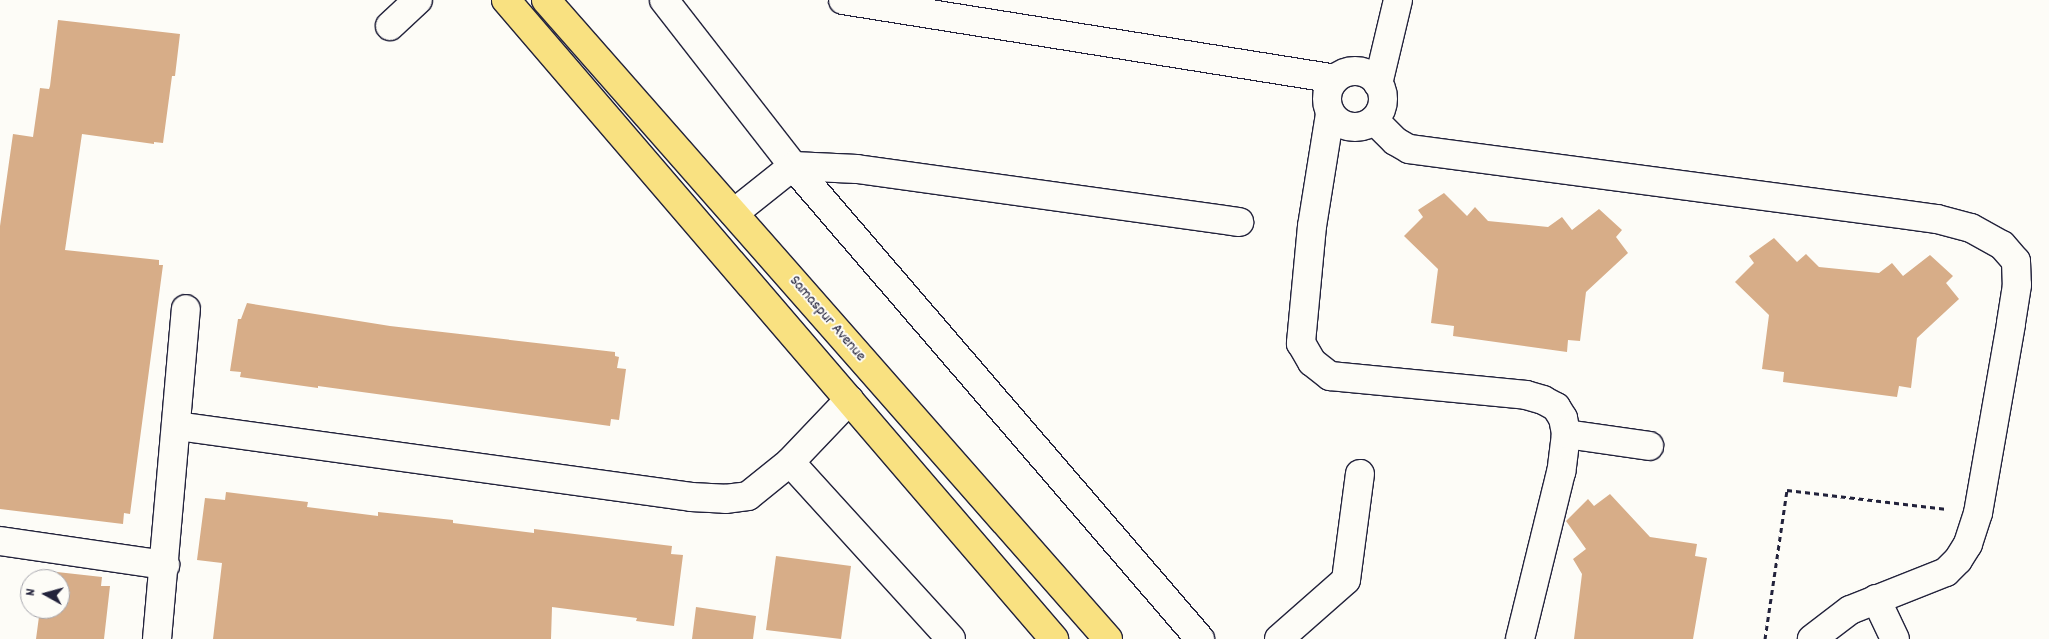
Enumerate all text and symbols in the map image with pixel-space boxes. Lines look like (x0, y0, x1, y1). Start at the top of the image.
street label: Samaspur Avenue (785, 272, 869, 366)
north arrow (20, 569, 70, 619)
text: N (21, 588, 41, 597)

